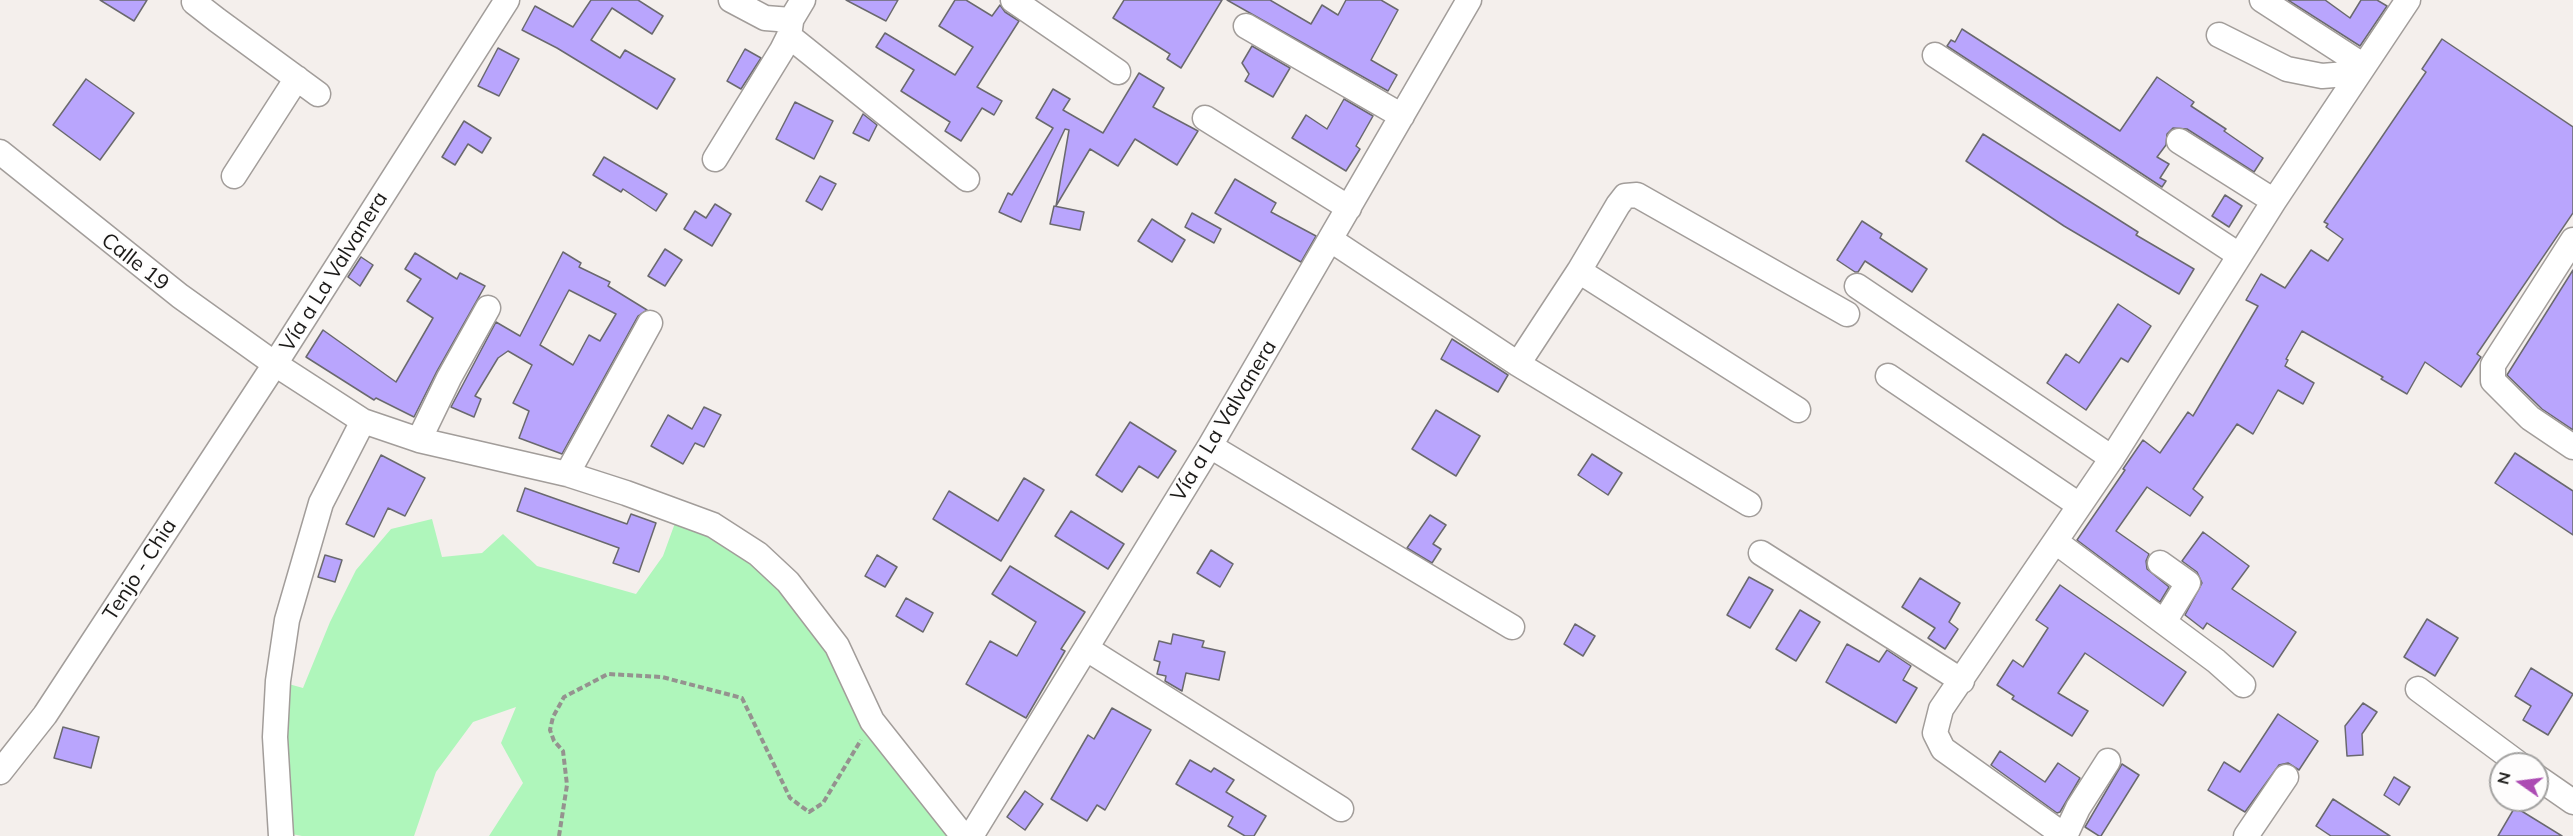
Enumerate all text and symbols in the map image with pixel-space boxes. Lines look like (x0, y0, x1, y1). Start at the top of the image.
street label: Vía a La Valvanera (275, 187, 393, 357)
street label: Calle 19 (96, 228, 174, 296)
street label: Vía a La Valvanera (1166, 336, 1282, 506)
street label: Tenjo - Chia (98, 514, 182, 626)
north arrow (2489, 752, 2549, 812)
text: N (2492, 770, 2515, 786)

